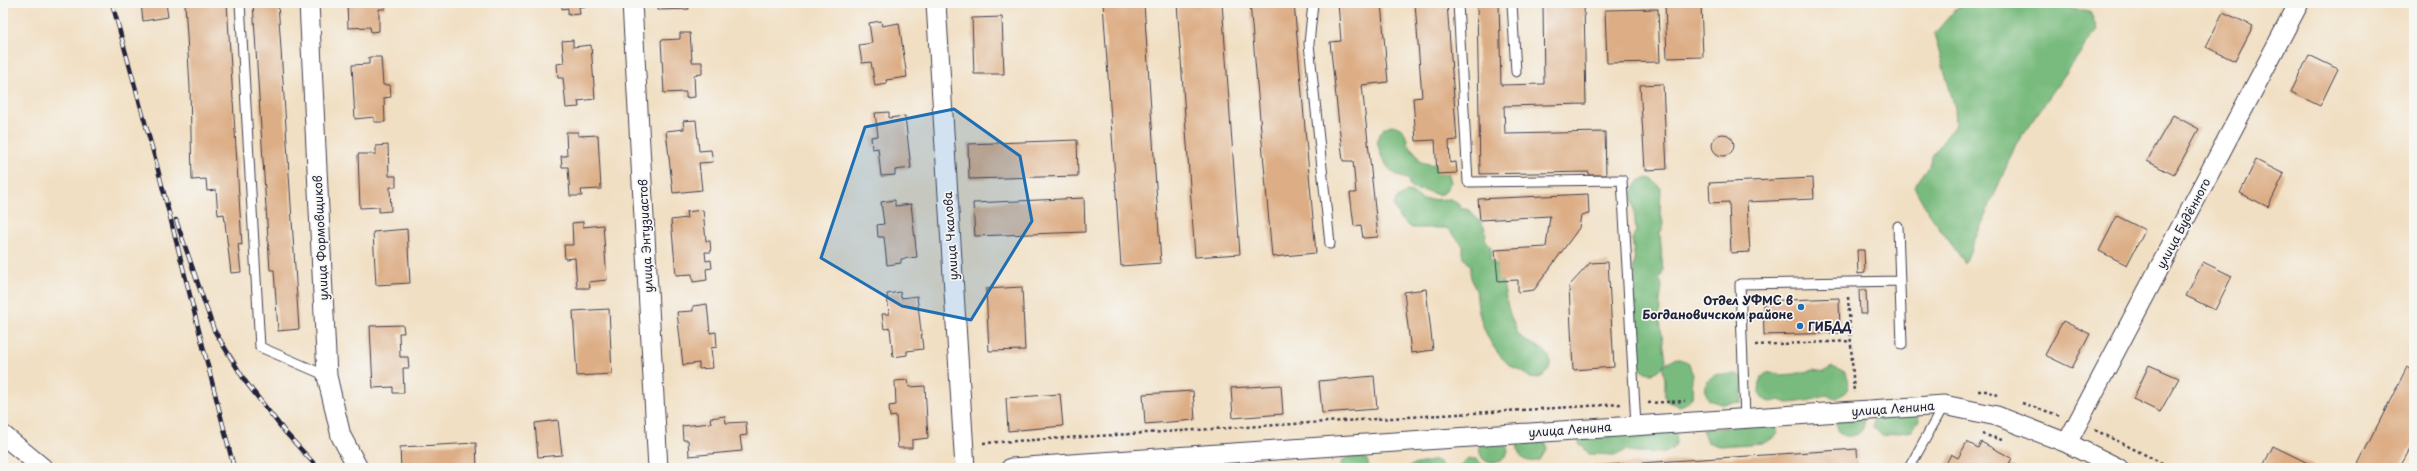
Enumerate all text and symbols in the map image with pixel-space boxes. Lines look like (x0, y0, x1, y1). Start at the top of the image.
street label: улица Будённого (2151, 174, 2215, 272)
street label: улица Формовщиков (308, 175, 332, 301)
street label: улица Энтузиастов (633, 179, 657, 293)
street label: улица Чкалова (938, 190, 962, 281)
place label: Отдел УФМС в Богдановичском районе (1642, 291, 1793, 323)
marker: Отдел УФМС в Богдановичском районе (1796, 302, 1806, 312)
place label: ГИБДД (1808, 317, 1852, 335)
marker: ГИБДД (1795, 321, 1805, 331)
street label: улица Ленина (1851, 396, 1936, 420)
street label: улица Ленина (1528, 417, 1613, 441)

